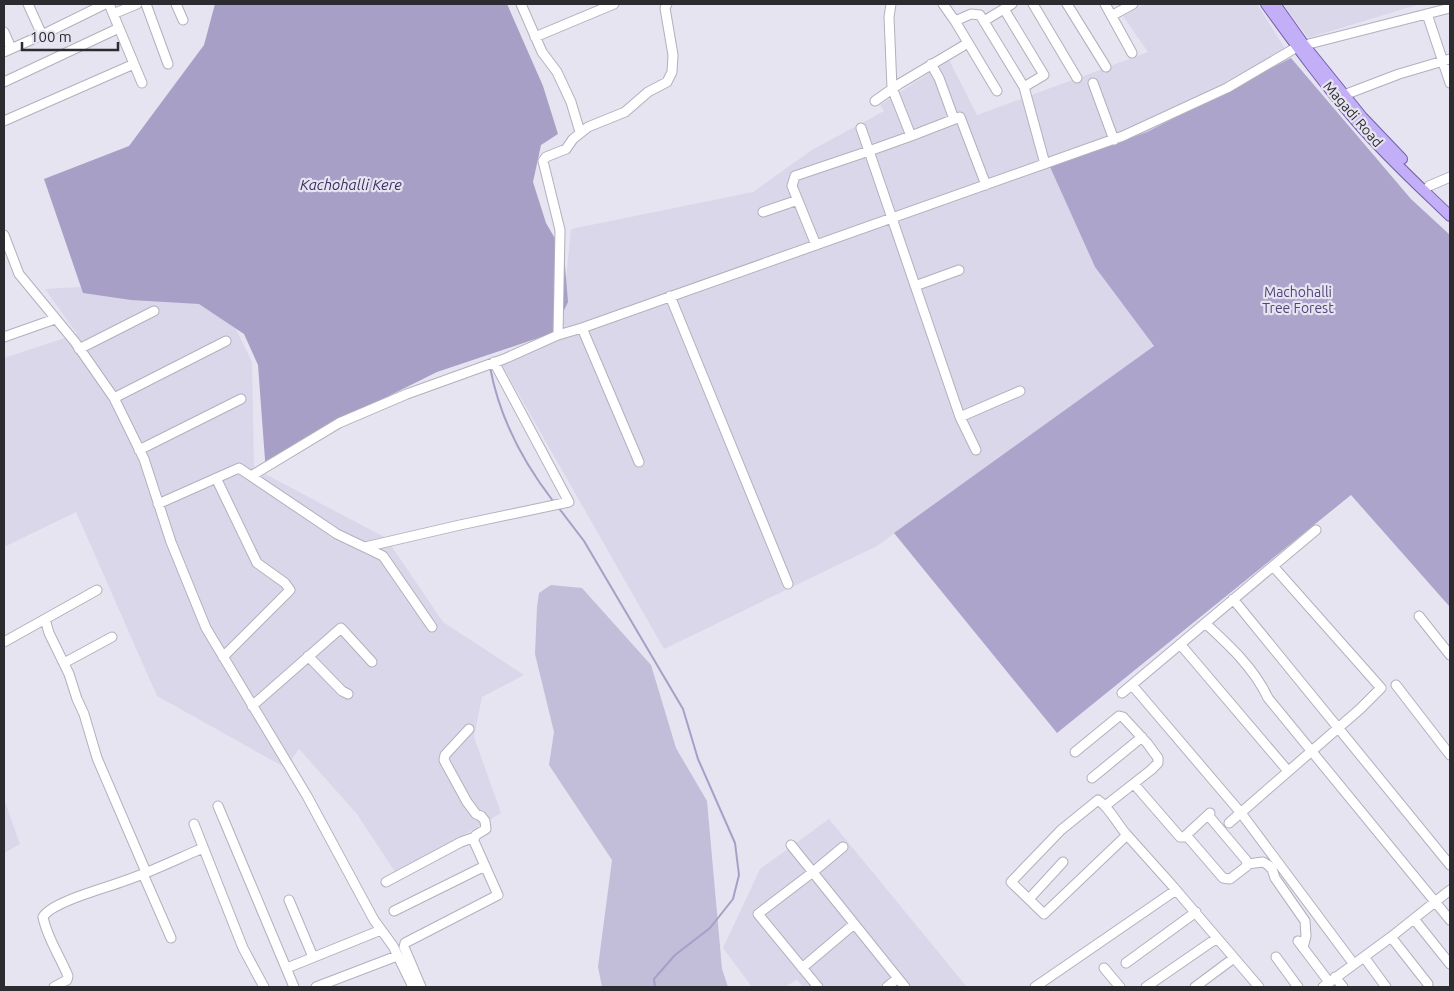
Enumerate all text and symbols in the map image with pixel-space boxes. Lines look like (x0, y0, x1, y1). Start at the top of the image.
scale bar (22, 20, 119, 52)
text: 100 m (30, 28, 72, 45)
street label: Magadi Road (1320, 78, 1386, 150)
water label: Kachohalli Kere (300, 176, 402, 193)
park label: Machohalli Tree Forest (1262, 284, 1334, 316)

